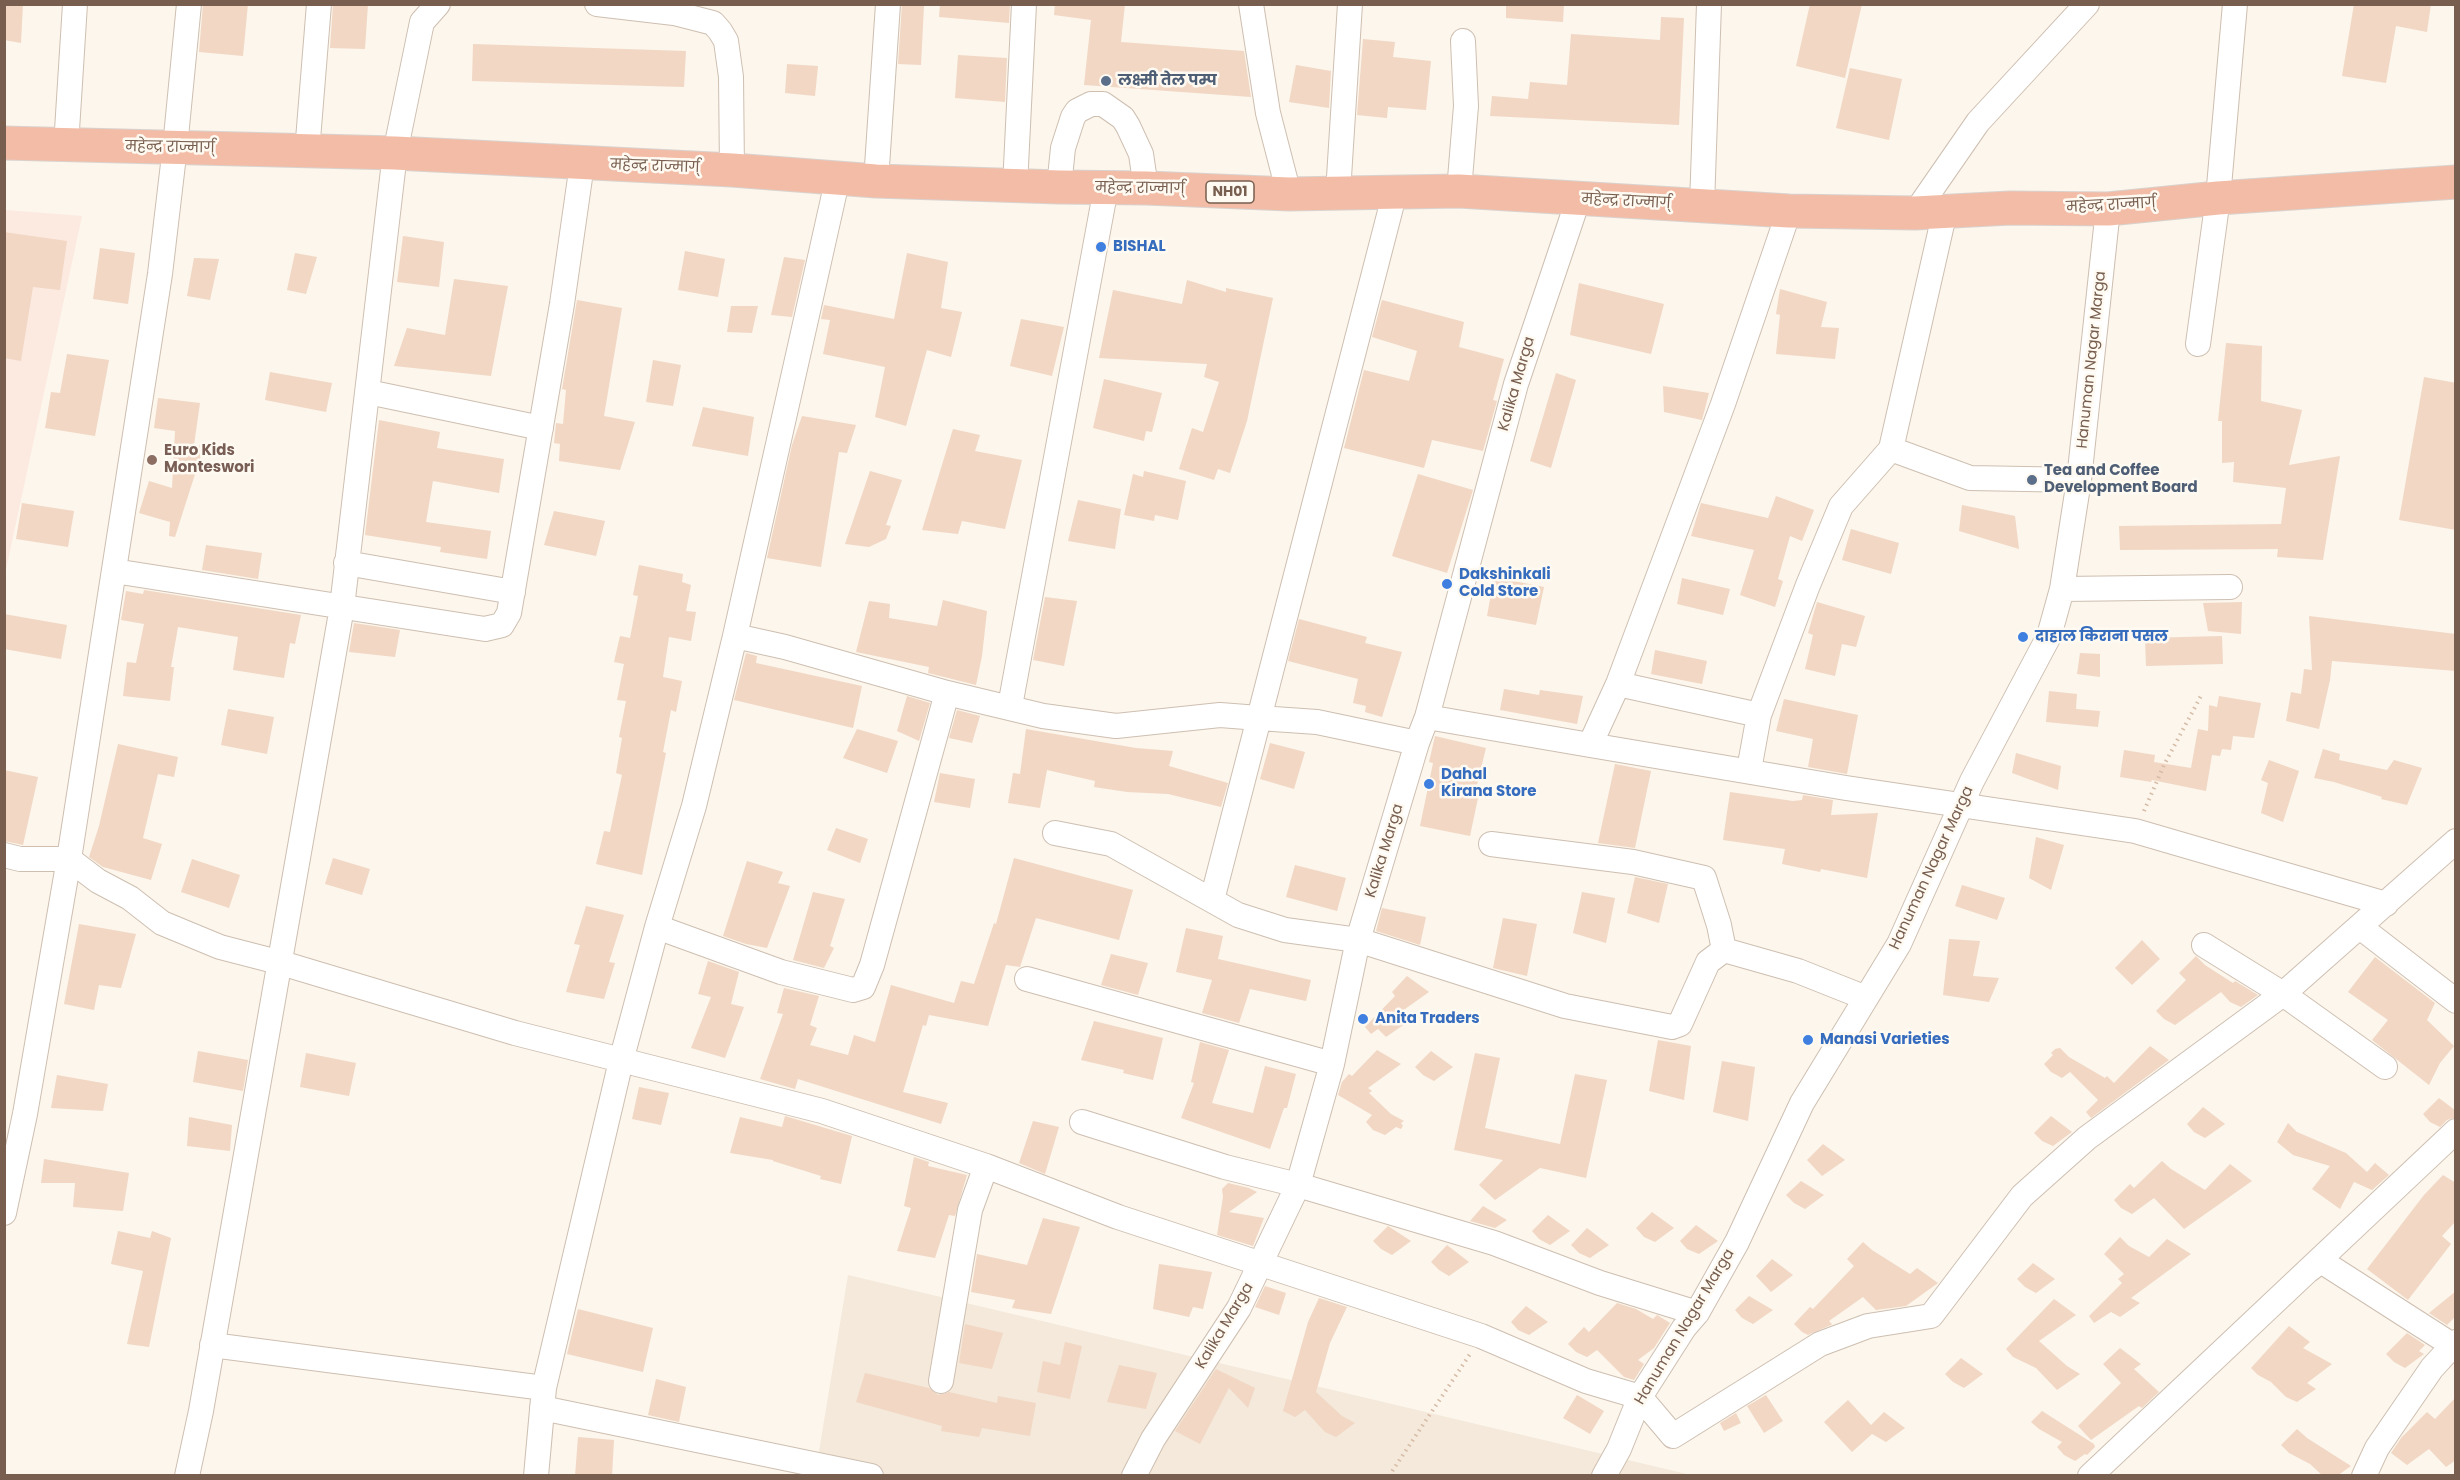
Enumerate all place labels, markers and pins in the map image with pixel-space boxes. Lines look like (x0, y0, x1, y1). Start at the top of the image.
place label: लक्ष्मी तेल पम्प (1118, 72, 1217, 90)
marker: लक्ष्मी तेल पम्प (1099, 74, 1113, 88)
place label: BISHAL (1113, 238, 1166, 256)
marker: BISHAL (1094, 240, 1108, 254)
place label: Euro Kids Monteswori (164, 442, 255, 477)
marker: Euro Kids Monteswori (145, 453, 159, 467)
place label: Tea and Coffee Development Board (2044, 462, 2198, 497)
marker: Tea and Coffee Development Board (2025, 473, 2039, 487)
place label: Dakshinkali Cold Store (1459, 566, 1551, 601)
marker: Dakshinkali Cold Store (1440, 577, 1454, 591)
place label: दाहाल किराना पसल (2035, 628, 2168, 646)
marker: दाहाल किराना पसल (2016, 630, 2030, 644)
place label: Dahal Kirana Store (1441, 766, 1536, 801)
marker: Dahal Kirana Store (1422, 777, 1436, 791)
place label: Anita Traders (1375, 1010, 1480, 1028)
marker: Anita Traders (1356, 1012, 1370, 1026)
place label: Manasi Varieties (1820, 1031, 1950, 1049)
marker: Manasi Varieties (1801, 1033, 1815, 1047)

